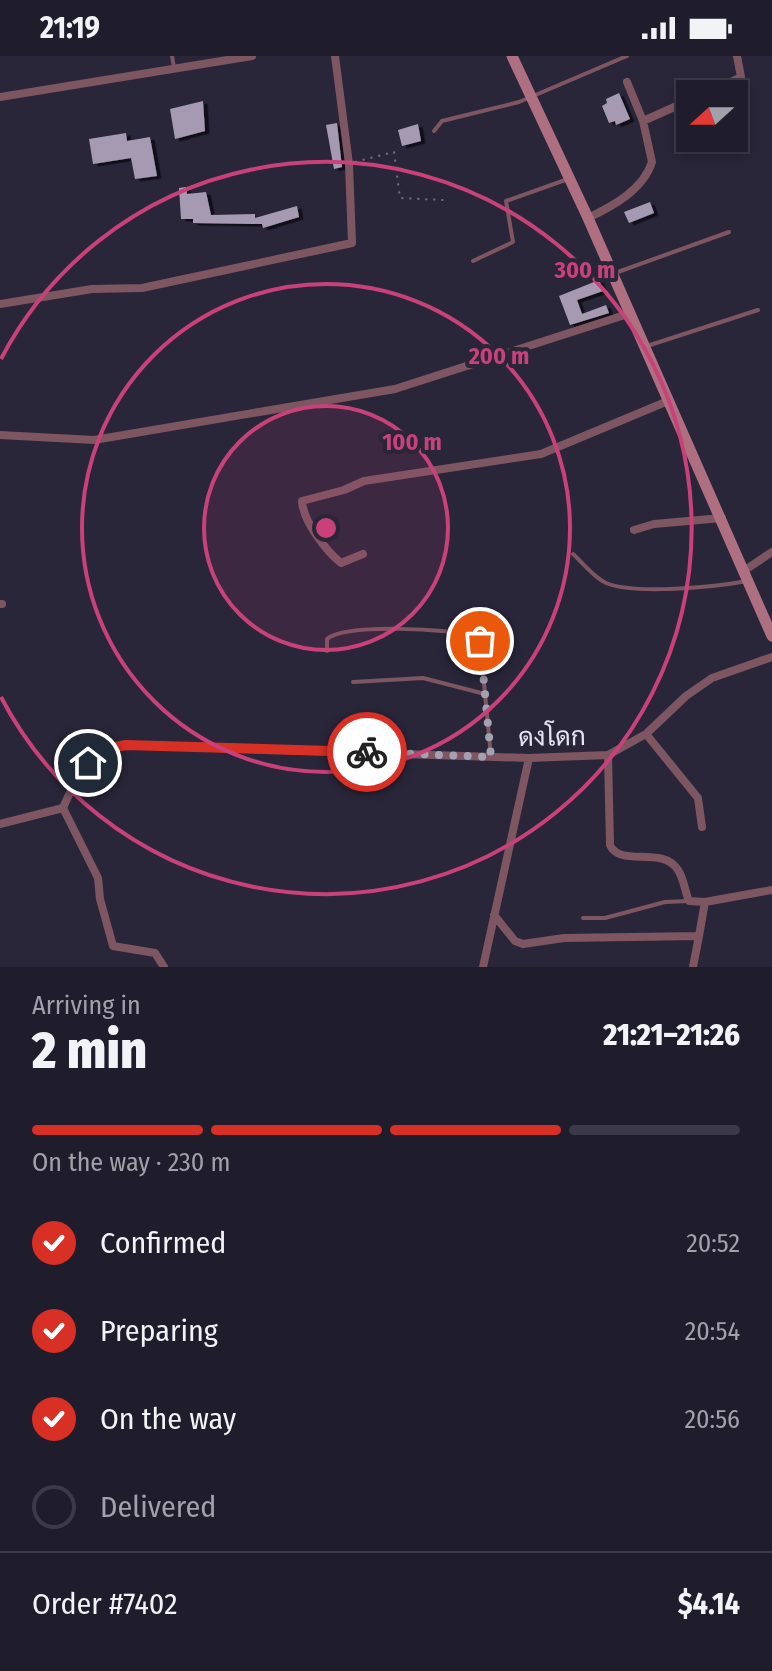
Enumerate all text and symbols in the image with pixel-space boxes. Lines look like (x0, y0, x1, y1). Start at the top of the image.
text: 21:19 (40, 10, 100, 46)
north arrow (676, 80, 748, 152)
map controls (676, 80, 748, 152)
text: 300 m (554, 256, 615, 284)
text: 200 m (468, 342, 529, 370)
text: 100 m (382, 428, 442, 456)
centre of rings (312, 514, 340, 542)
pin (446, 607, 514, 675)
icon: bag (458, 619, 502, 663)
courier (327, 712, 407, 792)
street label: ดงโดก (518, 720, 586, 753)
pin (54, 729, 122, 797)
icon: bike (345, 730, 389, 774)
icon: home (66, 741, 110, 785)
text: Arriving in (32, 990, 141, 1021)
text: 21:21–21:26 (603, 1017, 740, 1053)
text: 2 min (32, 1019, 147, 1082)
text: On the way · 230 m (32, 1147, 230, 1178)
icon: check (32, 1221, 76, 1265)
text: Confirmed (100, 1225, 226, 1261)
text: 20:52 (686, 1228, 740, 1259)
icon: check (32, 1309, 76, 1353)
text: Preparing (100, 1313, 218, 1349)
text: 20:54 (685, 1316, 740, 1347)
icon: check (32, 1397, 76, 1441)
text: On the way (100, 1401, 236, 1437)
text: 20:56 (685, 1404, 740, 1435)
text: Delivered (100, 1489, 216, 1525)
text: Order #7402 (32, 1586, 177, 1622)
text: $4.14 (678, 1586, 740, 1622)

